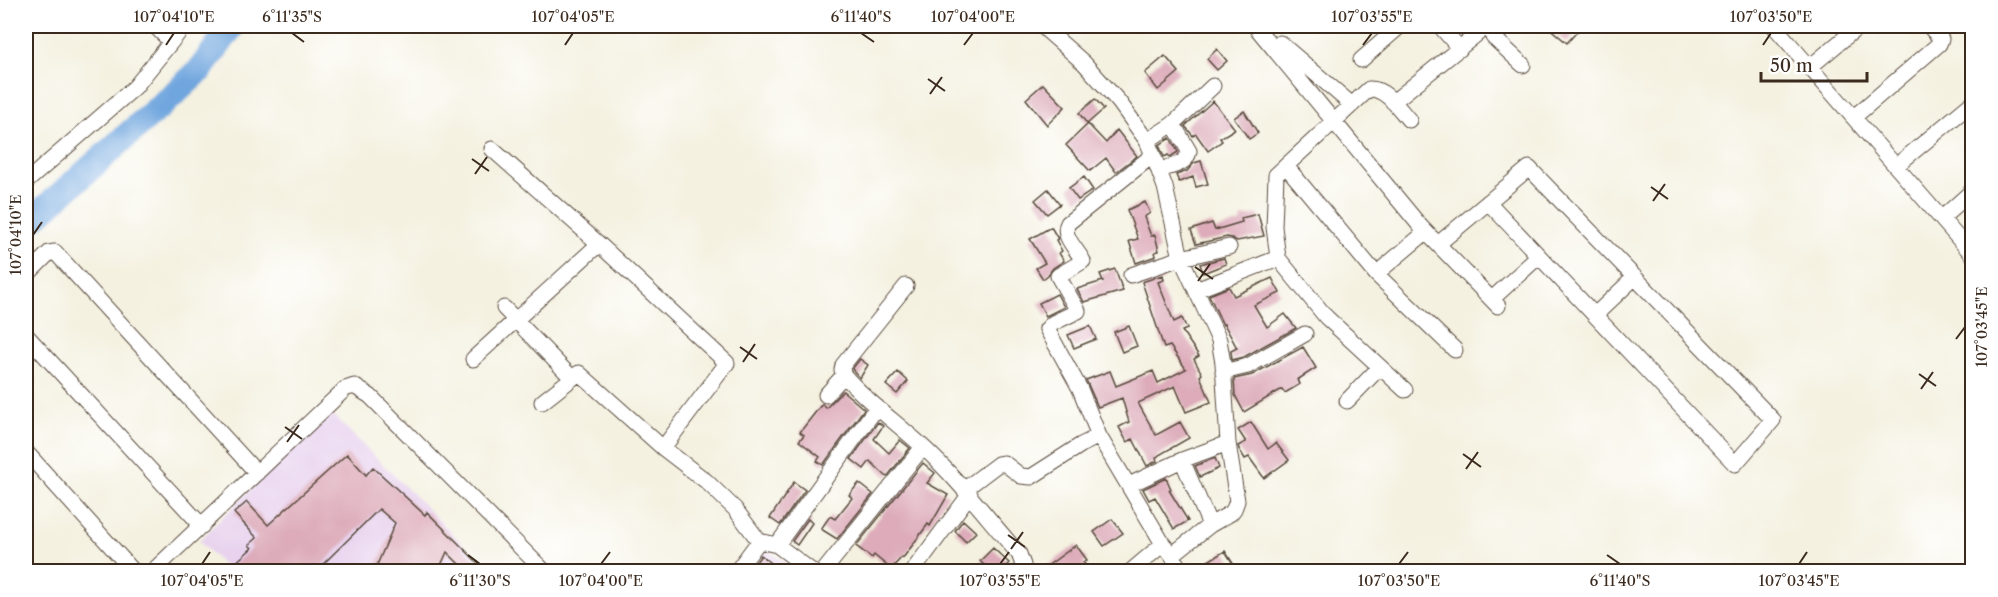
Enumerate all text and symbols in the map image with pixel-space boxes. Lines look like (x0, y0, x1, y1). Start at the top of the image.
text: 107°04'10"E (133, 7, 215, 26)
text: 6°11'35"S (262, 7, 322, 26)
text: 107°04'05"E (532, 7, 614, 26)
text: 6°11'40"S (830, 7, 892, 26)
text: 107°04'00"E (931, 7, 1015, 26)
text: 107°03'55"E (1331, 7, 1413, 26)
text: 107°03'50"E (1730, 7, 1812, 26)
scale bar (1761, 45, 1868, 83)
text: 50 m (1770, 55, 1813, 77)
text: 107°04'10"E (6, 194, 25, 276)
text: 107°03'45"E (1972, 286, 1991, 368)
text: 107°04'05"E (161, 571, 243, 590)
text: 6°11'30"S (449, 571, 511, 590)
text: 107°04'00"E (559, 571, 643, 590)
text: 107°03'55"E (959, 571, 1041, 590)
text: 107°03'50"E (1358, 571, 1440, 590)
text: 6°11'40"S (1589, 571, 1651, 590)
text: 107°03'45"E (1758, 571, 1840, 590)

